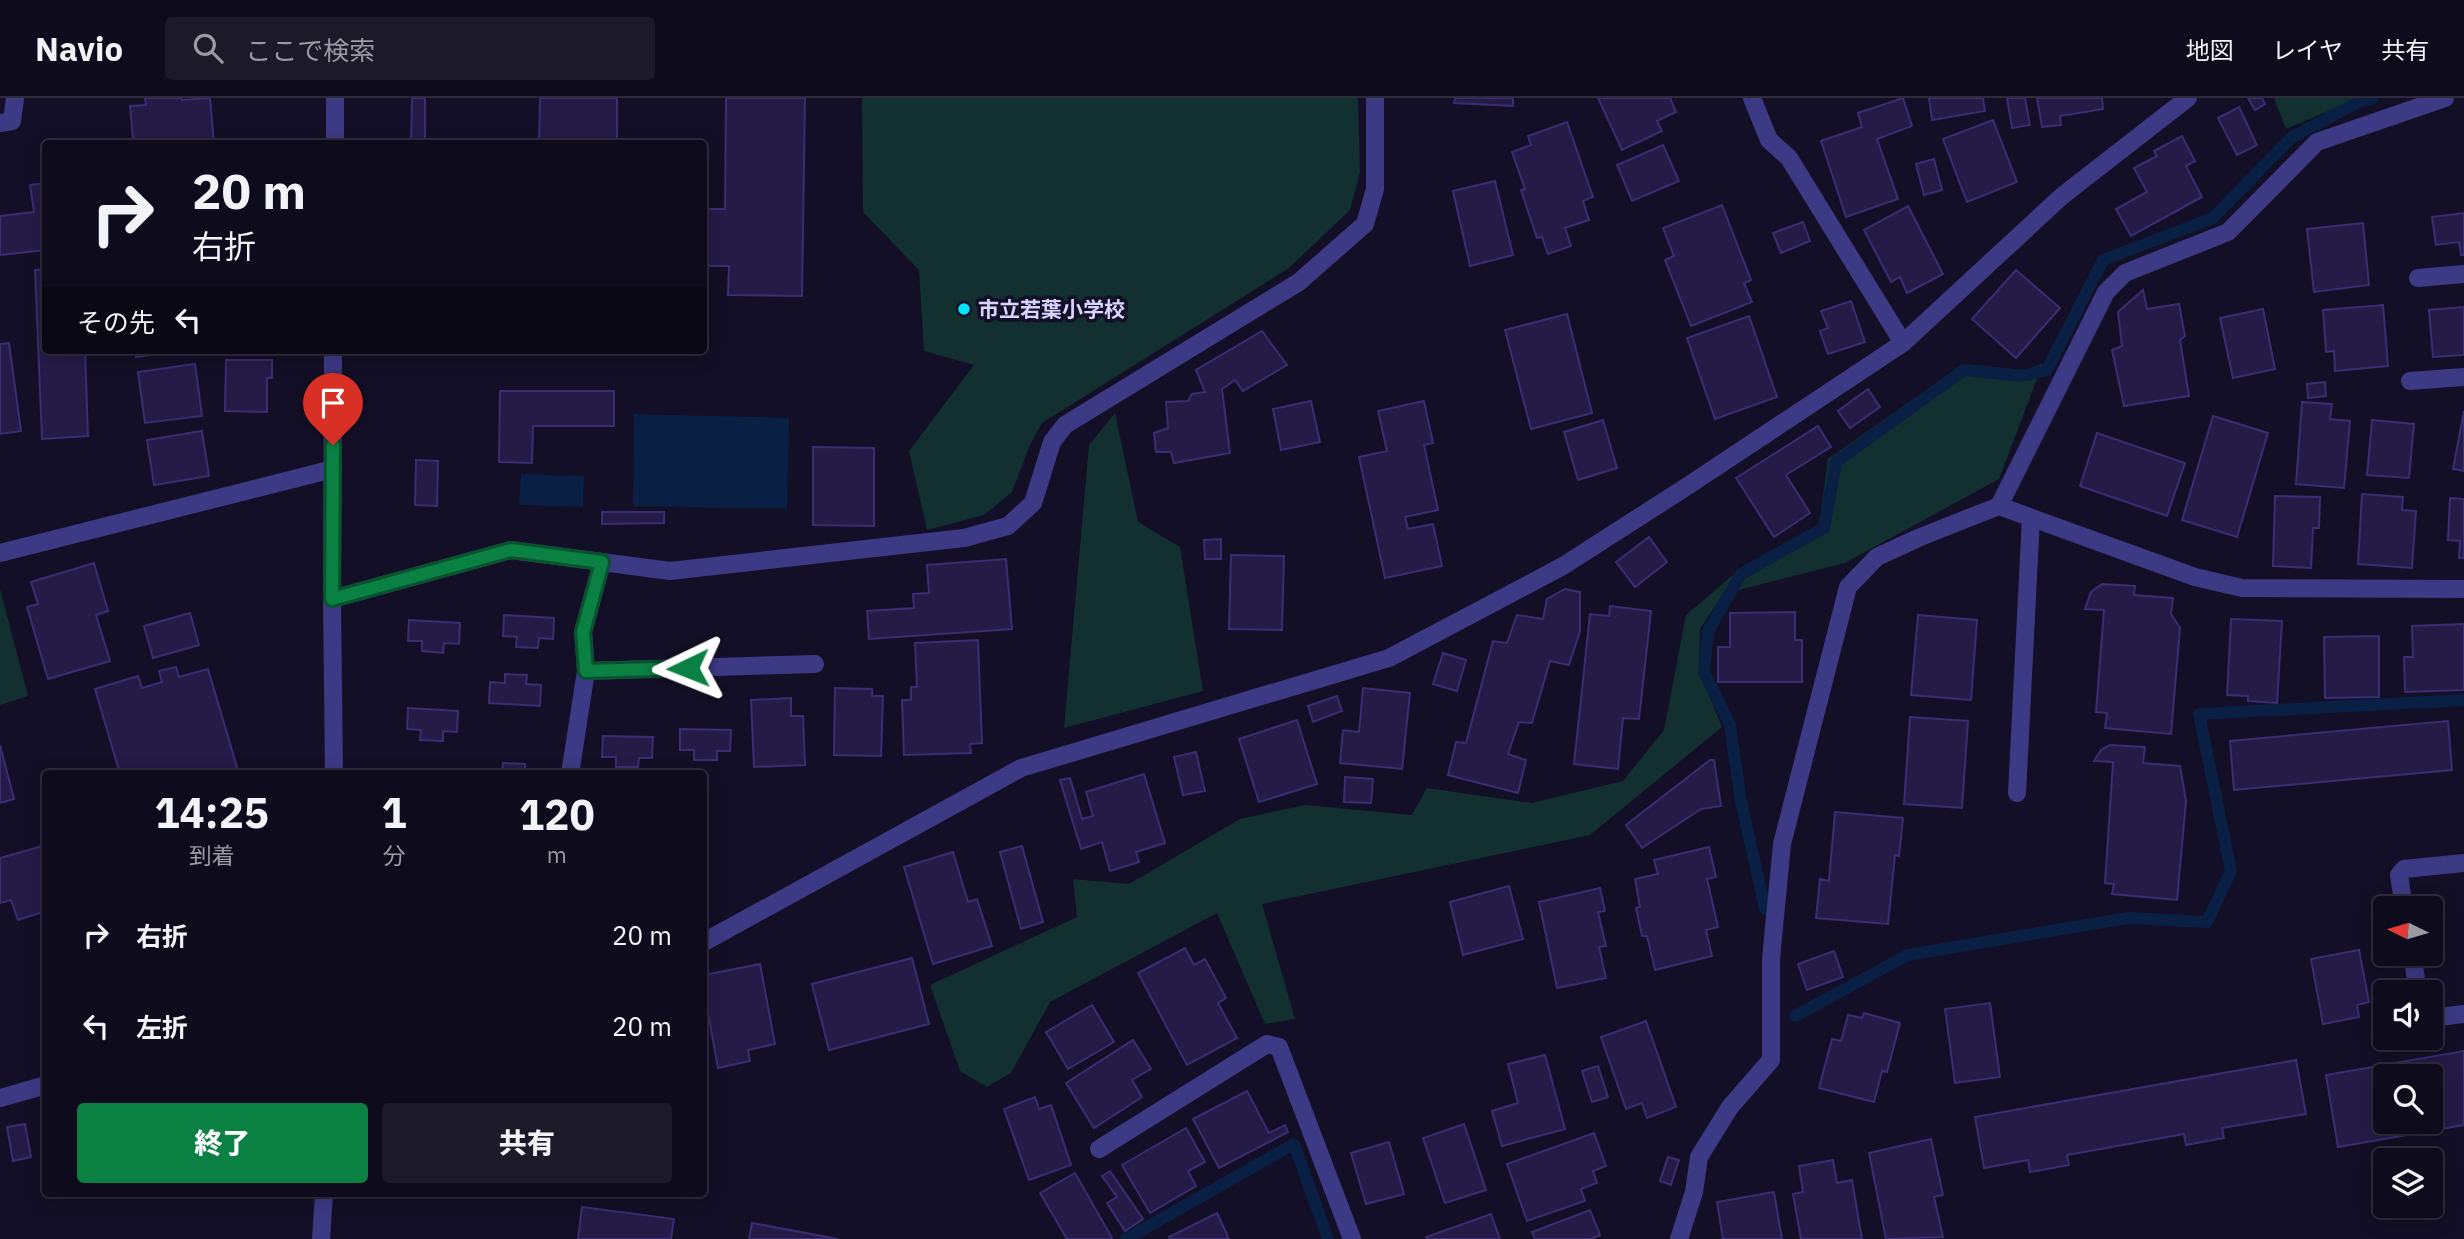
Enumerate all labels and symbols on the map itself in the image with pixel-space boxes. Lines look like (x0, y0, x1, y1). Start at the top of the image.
place label: 市立若葉小学校 (978, 295, 1125, 323)
marker: 市立若葉小学校 (956, 301, 972, 317)
pin (303, 373, 363, 445)
position arrow (651, 631, 725, 705)
north arrow (2373, 896, 2443, 966)

